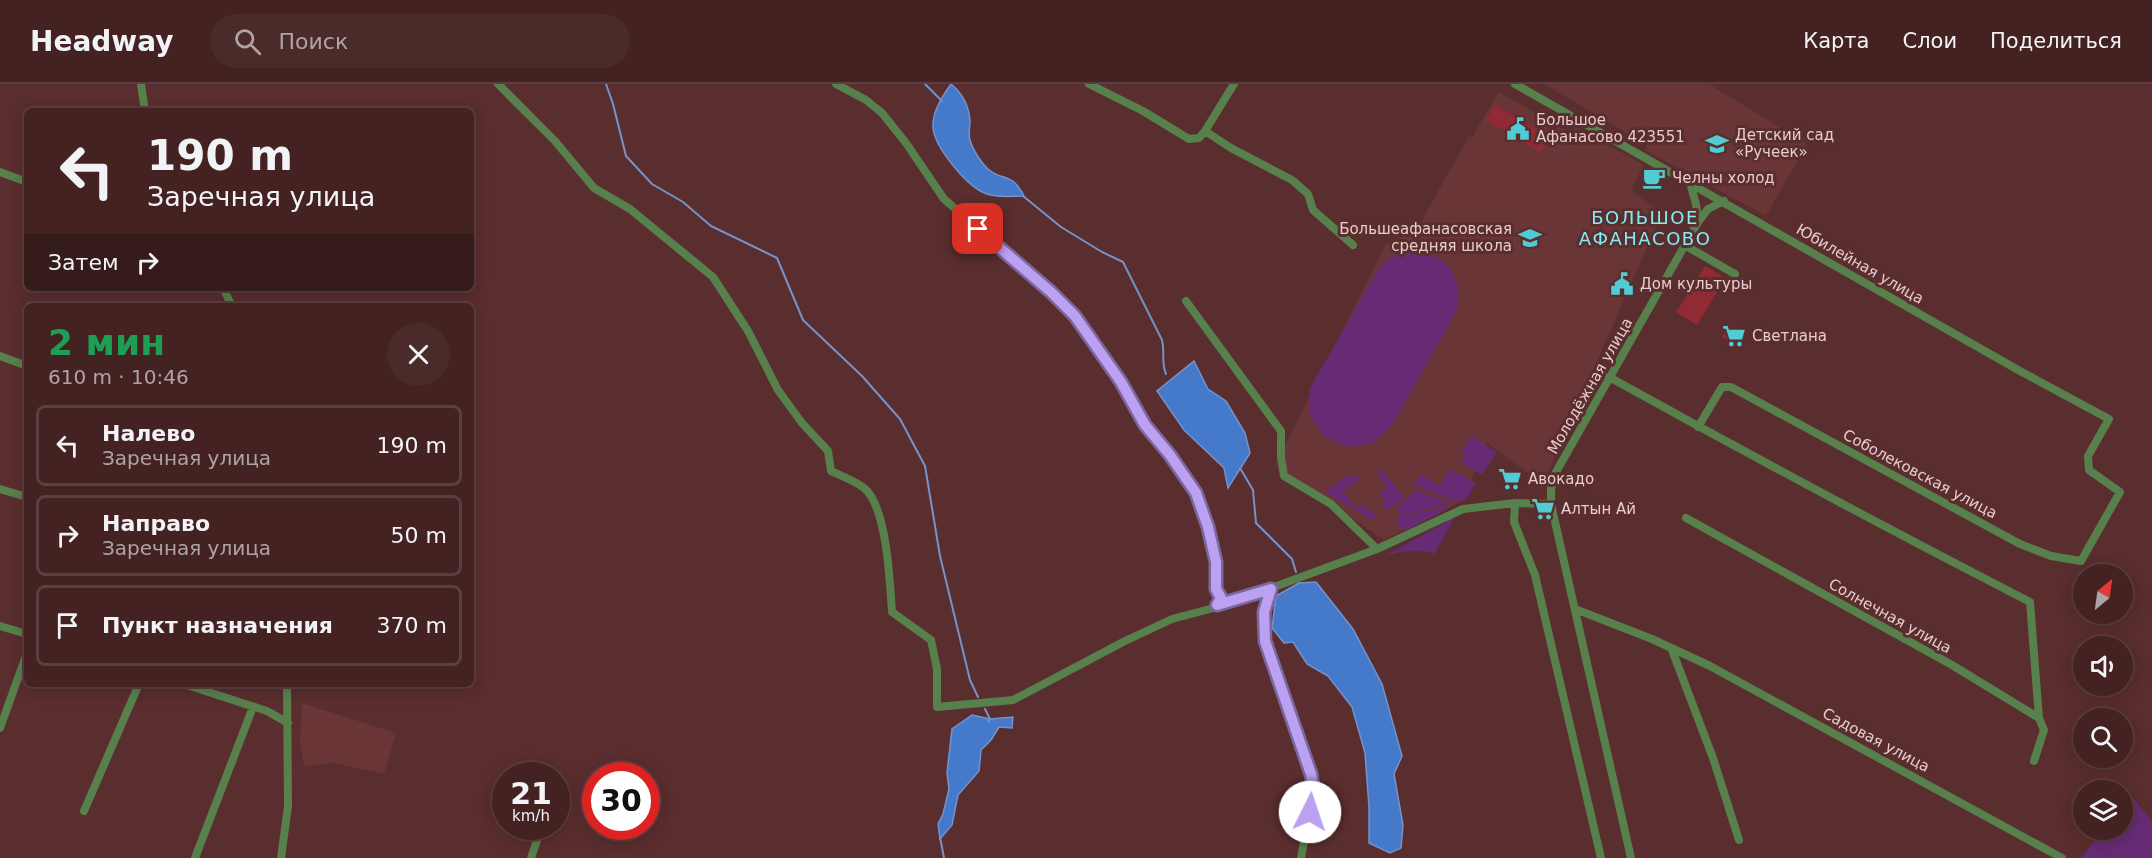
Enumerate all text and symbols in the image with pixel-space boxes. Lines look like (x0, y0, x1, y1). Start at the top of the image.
search box (210, 14, 630, 68)
text: Headway (30, 25, 174, 58)
icon: search (231, 25, 264, 58)
text: Поиск (279, 29, 348, 54)
text: Карта (1803, 29, 1869, 53)
text: Слои (1902, 29, 1957, 53)
text: Поделиться (1990, 29, 2122, 53)
place label: Большое Афанасово 423551 (1536, 111, 1685, 146)
public building icon: Большое Афанасово 423551 (1505, 116, 1531, 142)
place label: Детский сад «Ручеек» (1735, 126, 1834, 161)
text: 190 m (147, 131, 293, 180)
school or university icon: Детский сад «Ручеек» (1704, 131, 1730, 157)
icon: left (48, 132, 126, 210)
cafe icon: Челны холод (1641, 165, 1667, 191)
place label: Челны холод (1672, 169, 1775, 187)
text: Заречная улица (147, 181, 375, 212)
pin (952, 203, 1003, 254)
district label: БОЛЬШОЕ АФАНАСОВО (1579, 207, 1711, 249)
icon: arrive (961, 212, 994, 245)
place label: Большеафанасовская средняя школа (1339, 220, 1512, 255)
street label: Юбилейная улица (1793, 220, 1927, 308)
school or university icon: Большеафанасовская средняя школа (1517, 225, 1543, 251)
icon: right (131, 246, 164, 279)
text: Затем (48, 250, 119, 275)
public building icon: Дом культуры (1609, 271, 1635, 297)
place label: Дом культуры (1640, 275, 1752, 293)
street label: Молодёжная улица (1544, 315, 1636, 457)
text: 2 мин (48, 322, 165, 363)
button: close (387, 323, 450, 386)
supermarket icon: Светлана (1721, 323, 1747, 349)
place label: Светлана (1752, 327, 1827, 345)
text: 610 m · 10:46 (48, 365, 189, 389)
text: Налево (102, 421, 195, 446)
street label: Соболековская улица (1840, 426, 2000, 522)
icon: left (51, 429, 84, 462)
text: 190 m (377, 433, 447, 458)
text: Заречная улица (102, 446, 271, 470)
supermarket icon: Авокадо (1497, 466, 1523, 492)
place label: Авокадо (1528, 470, 1594, 488)
supermarket icon: Алтын Ай (1530, 496, 1556, 522)
place label: Алтын Ай (1561, 500, 1636, 518)
text: Направо (102, 511, 210, 536)
icon: right (51, 519, 84, 552)
text: 50 m (391, 523, 447, 548)
text: Заречная улица (102, 536, 271, 560)
north arrow (2073, 564, 2133, 624)
map controls (2073, 564, 2133, 840)
street label: Солнечная улица (1825, 575, 1955, 657)
icon: arrive (51, 609, 84, 642)
text: Пункт назначения (102, 613, 333, 638)
text: 370 m (377, 613, 447, 638)
button: sound (2073, 636, 2133, 696)
street label: Садовая улица (1819, 704, 1933, 776)
button: search (2073, 708, 2133, 768)
speed limit sign: 30 (582, 762, 660, 840)
text: 21 (510, 776, 552, 811)
position arrow (1278, 780, 1342, 844)
button: layers (2073, 780, 2133, 840)
text: km/h (512, 807, 550, 825)

